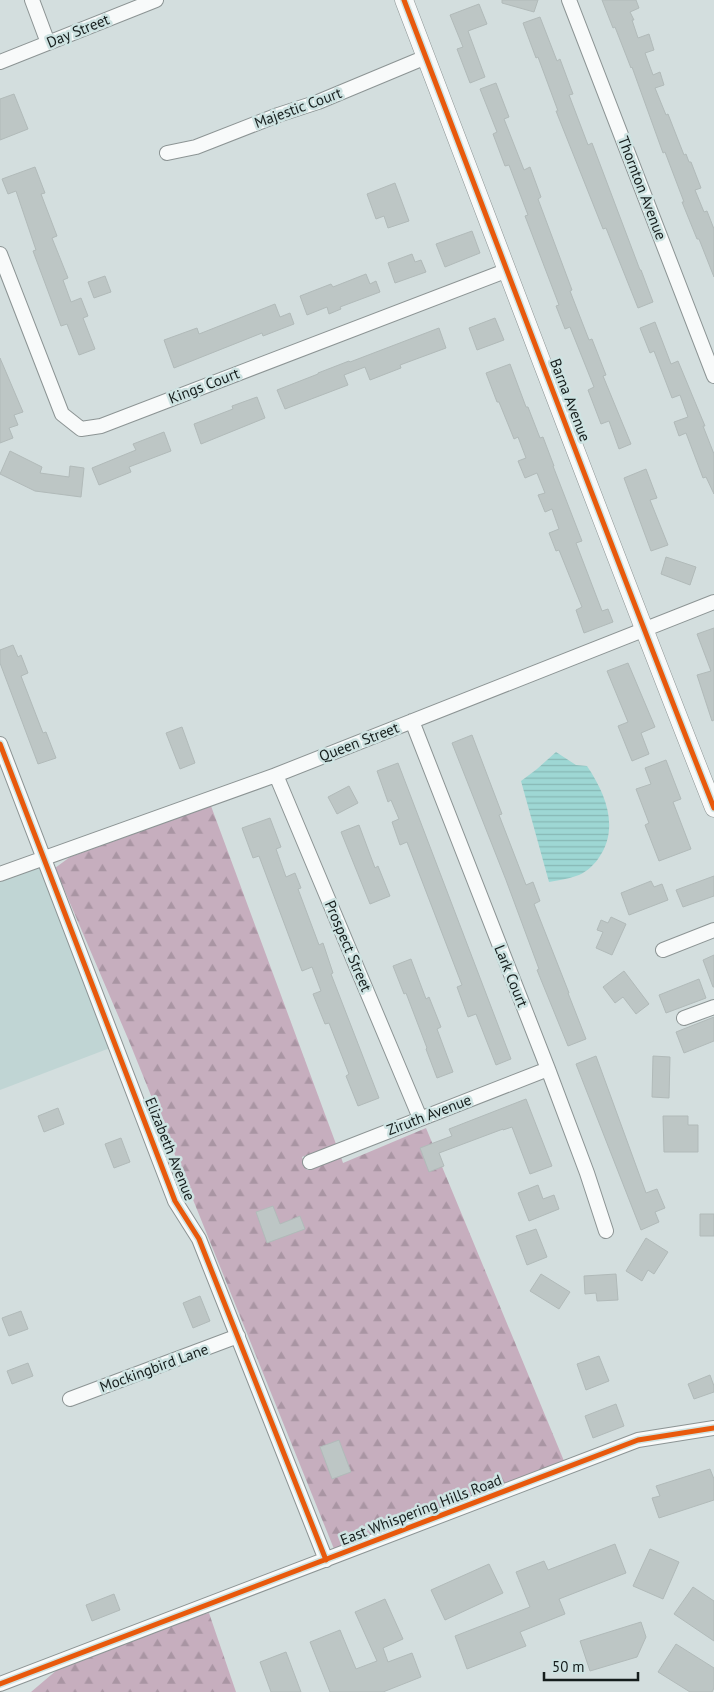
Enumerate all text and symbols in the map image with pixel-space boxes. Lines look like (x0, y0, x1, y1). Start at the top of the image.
street label: Day Street (44, 9, 112, 52)
street label: Majestic Court (252, 83, 344, 132)
street label: Thornton Avenue (614, 133, 671, 242)
street label: Barna Avenue (546, 356, 595, 444)
street label: Kings Court (166, 363, 242, 408)
street label: Queen Street (316, 718, 401, 765)
street label: Prospect Street (321, 897, 376, 994)
street label: Lark Court (490, 942, 533, 1010)
street label: Ziruth Avenue (384, 1090, 474, 1139)
street label: Elizabeth Avenue (141, 1094, 200, 1203)
street label: Mockingbird Lane (97, 1339, 211, 1396)
street label: East Whispering Hills Road (337, 1470, 504, 1549)
scale bar (544, 1650, 638, 1682)
text: 50 m (552, 1657, 585, 1676)

